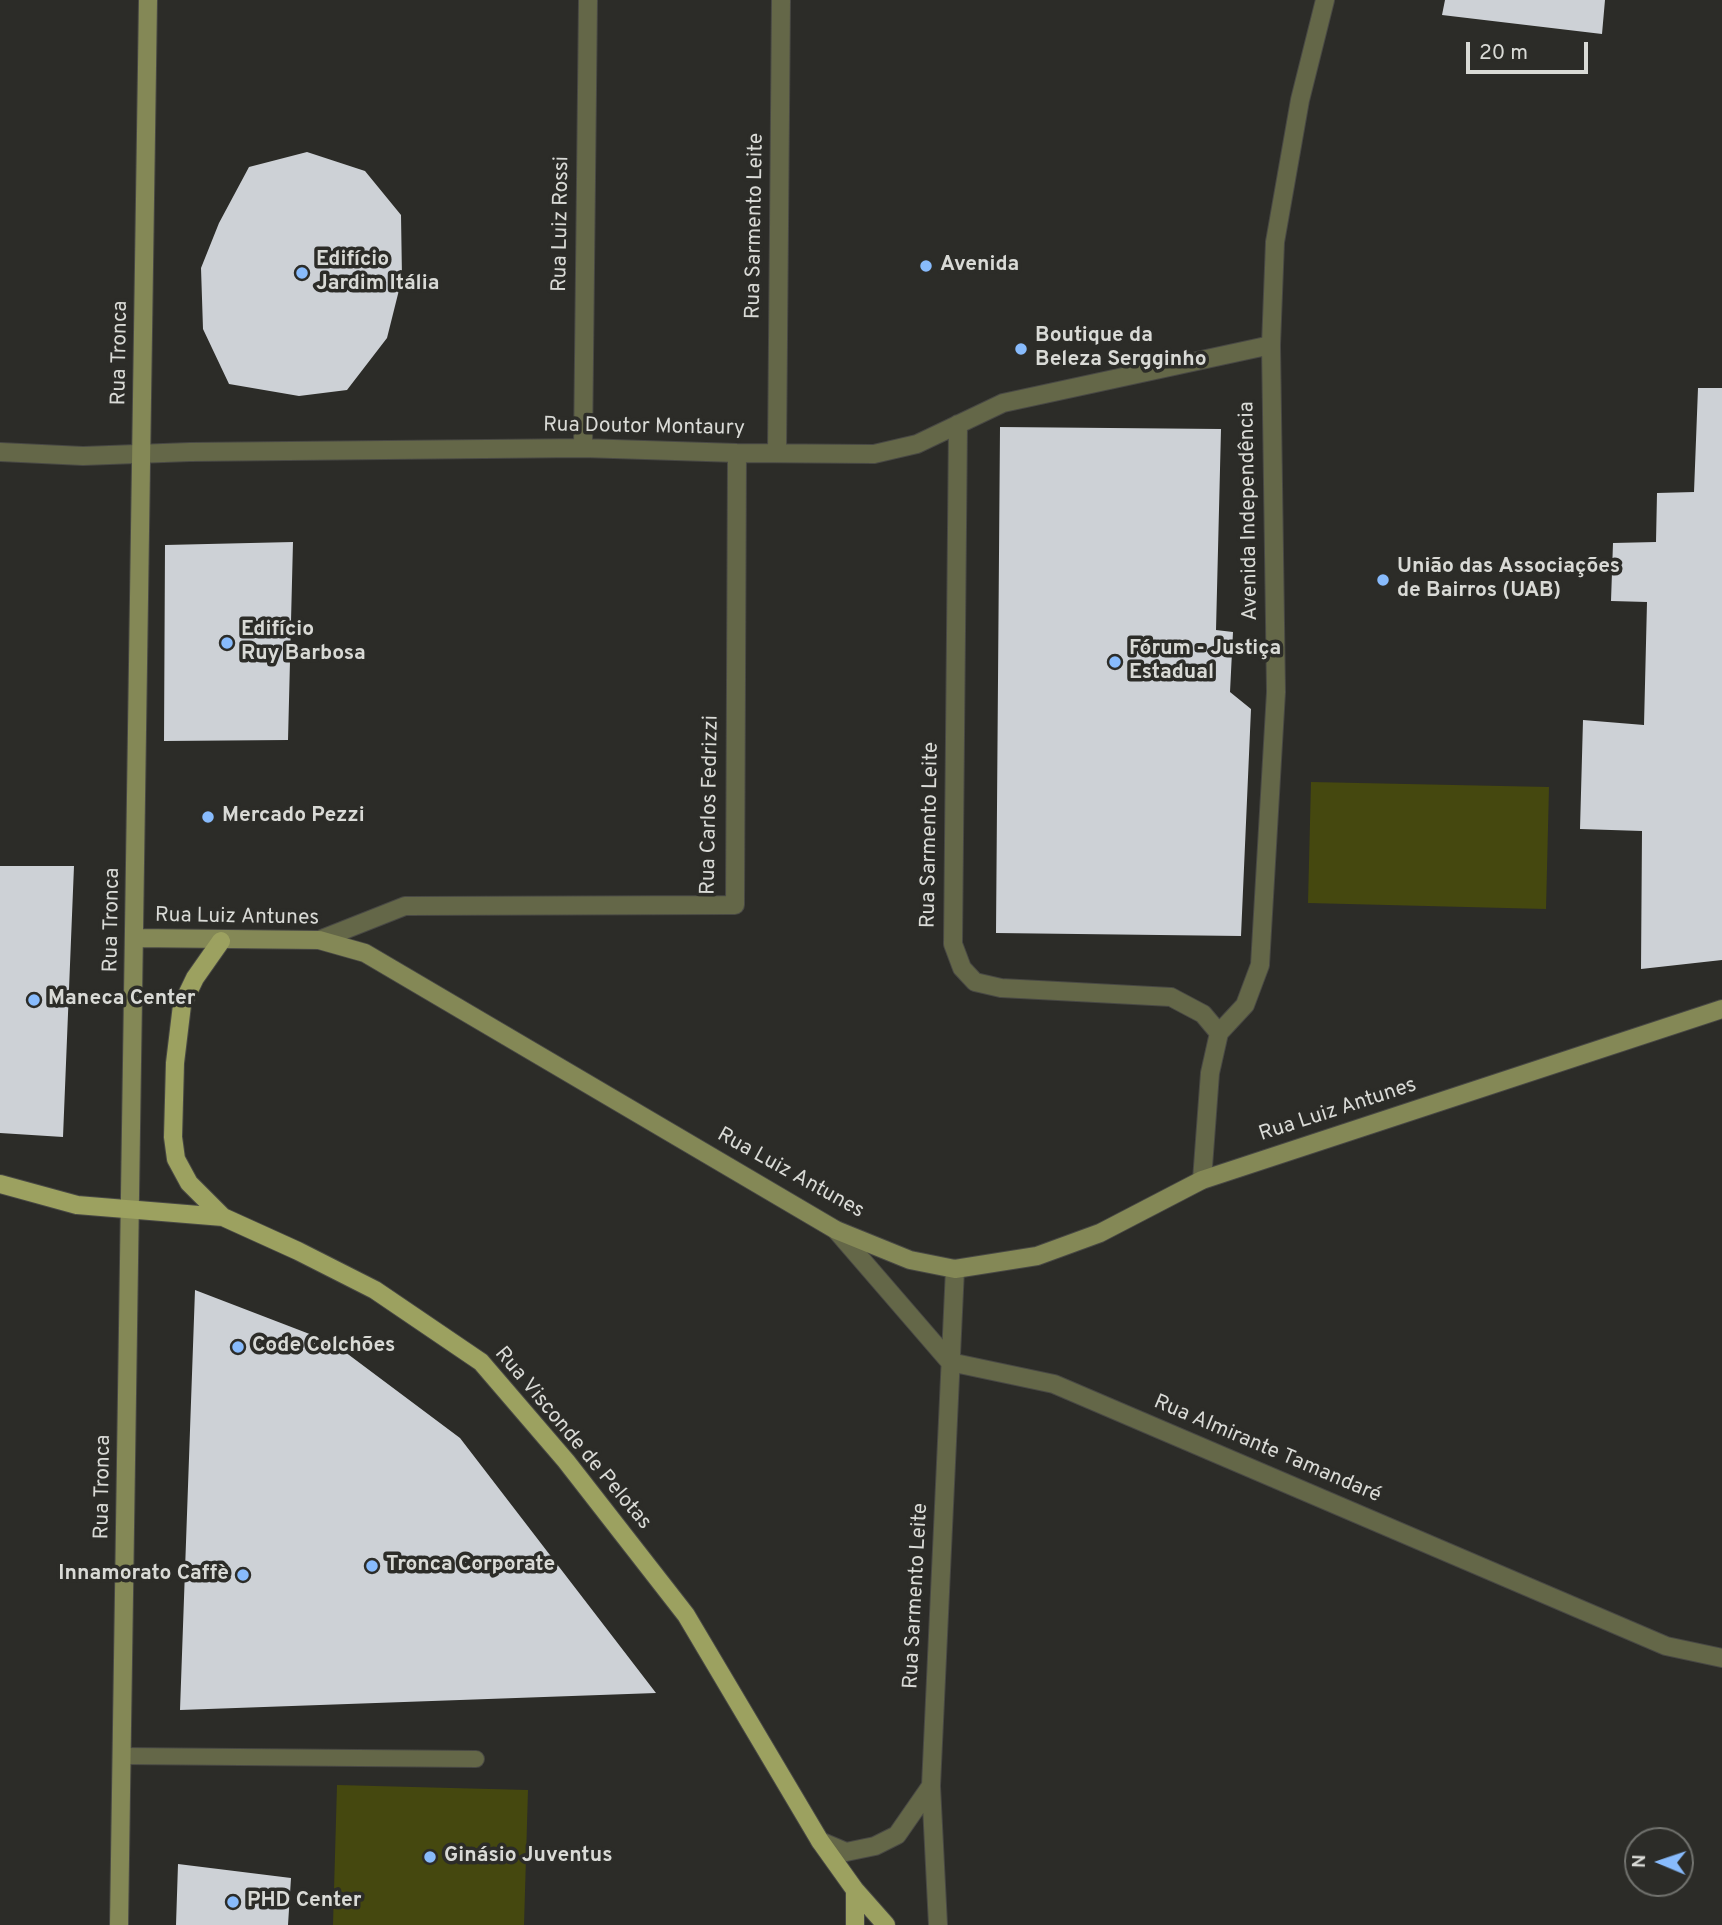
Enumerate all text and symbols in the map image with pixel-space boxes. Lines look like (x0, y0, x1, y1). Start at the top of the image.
scale bar (1470, 28, 1592, 72)
text: 20 m (1479, 40, 1528, 67)
street label: Rua Sarmento Leite (742, 133, 770, 319)
street label: Rua Luiz Rossi (548, 156, 576, 292)
place label: Edifício Jardim Itália (316, 248, 439, 298)
place label: Avenida (940, 253, 1019, 279)
marker: Avenida (918, 258, 934, 274)
marker: Edifício Jardim Itália (294, 265, 310, 281)
street label: Rua Tronca (107, 300, 135, 406)
place label: Boutique da Beleza Sergginho (1035, 324, 1207, 374)
marker: Boutique da Beleza Sergginho (1013, 341, 1029, 357)
street label: Avenida Independência (1235, 401, 1265, 621)
street label: Rua Doutor Montaury (543, 414, 745, 442)
place label: União das Associações de Bairros (UAB) (1397, 555, 1620, 605)
marker: União das Associações de Bairros (UAB) (1375, 572, 1391, 588)
place label: Edifício Ruy Barbosa (241, 618, 366, 668)
marker: Edifício Ruy Barbosa (219, 635, 235, 651)
place label: Fórum - Justiça Estadual (1129, 637, 1281, 687)
marker: Fórum - Justiça Estadual (1107, 654, 1123, 670)
street label: Rua Carlos Fedrizzi (697, 715, 725, 895)
street label: Rua Sarmento Leite (917, 742, 945, 928)
place label: Mercado Pezzi (222, 804, 365, 830)
marker: Mercado Pezzi (200, 809, 216, 825)
street label: Rua Tronca (99, 867, 127, 973)
street label: Rua Luiz Antunes (155, 904, 319, 932)
place label: Maneca Center (48, 987, 196, 1013)
marker: Maneca Center (26, 992, 42, 1008)
street label: Rua Luiz Antunes (1256, 1074, 1420, 1148)
street label: Rua Luiz Antunes (712, 1123, 868, 1225)
place label: Code Colchões (252, 1334, 395, 1360)
marker: Code Colchões (230, 1339, 246, 1355)
street label: Rua Visconde de Pelotas (488, 1342, 656, 1536)
street label: Rua Almirante Tamandaré (1149, 1391, 1385, 1509)
street label: Rua Tronca (90, 1434, 118, 1540)
street label: Rua Sarmento Leite (900, 1502, 934, 1690)
place label: Tronca Corporate (386, 1553, 555, 1579)
marker: Tronca Corporate (364, 1558, 380, 1574)
place label: Innamorato Caffè (58, 1562, 229, 1588)
marker: Innamorato Caffè (235, 1567, 251, 1583)
north arrow (1624, 1827, 1694, 1897)
place label: Ginásio Juventus (444, 1844, 613, 1870)
marker: Ginásio Juventus (422, 1849, 438, 1865)
text: N (1628, 1854, 1652, 1869)
place label: PHD Center (247, 1889, 362, 1915)
marker: PHD Center (225, 1894, 241, 1910)

